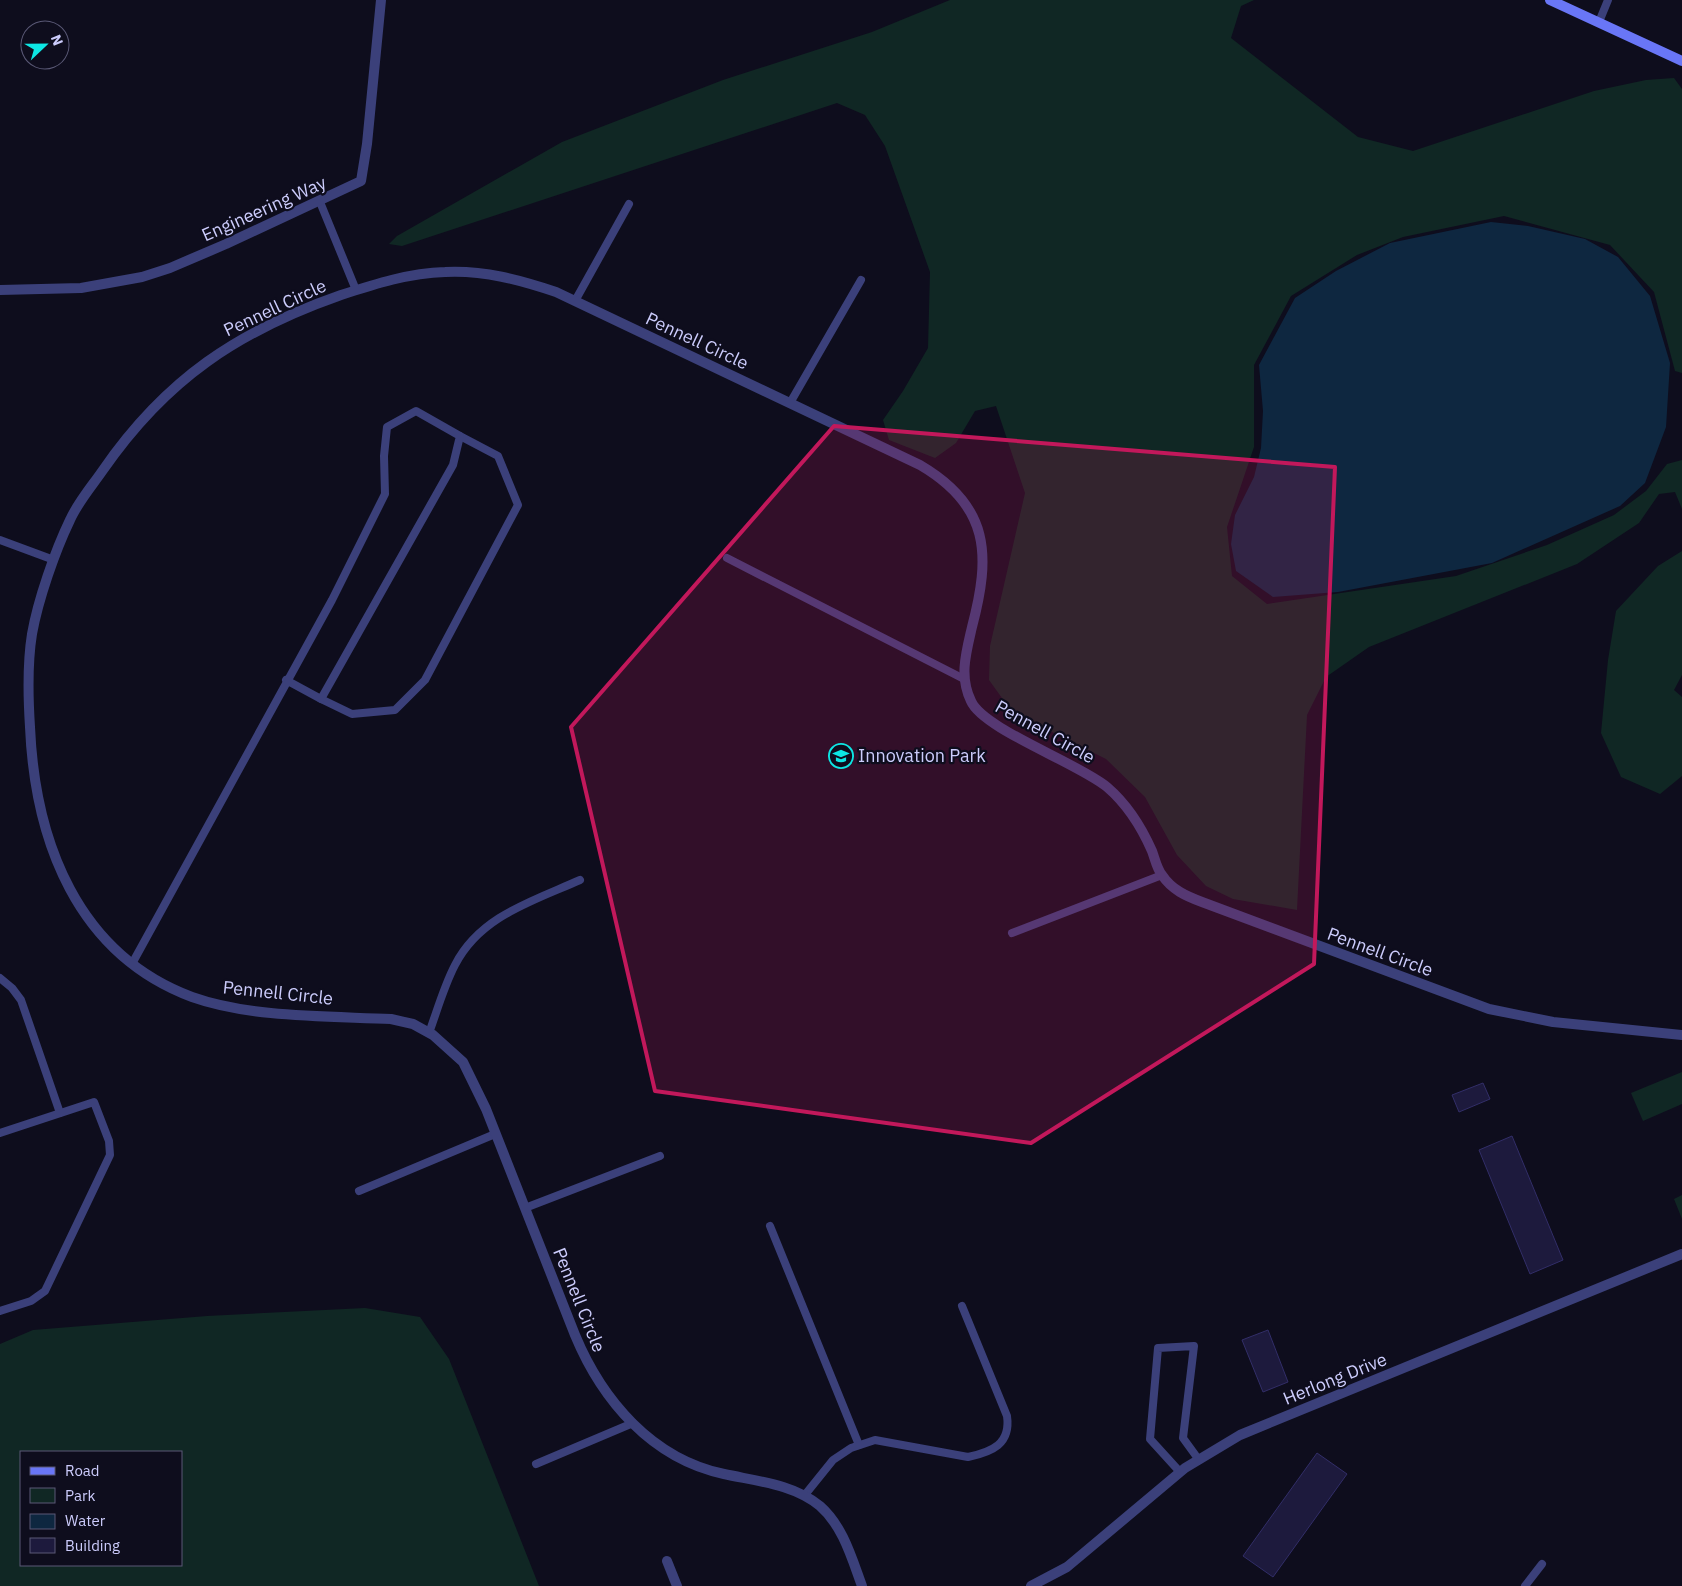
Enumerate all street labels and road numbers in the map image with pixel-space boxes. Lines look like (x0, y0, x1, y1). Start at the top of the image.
street label: Engineering Way (198, 171, 330, 246)
street label: Pennell Circle (220, 274, 330, 341)
street label: Pennell Circle (642, 307, 752, 374)
street label: Pennell Circle (991, 695, 1099, 769)
street label: Pennell Circle (1324, 922, 1436, 981)
street label: Pennell Circle (222, 975, 334, 1010)
street label: Pennell Circle (548, 1244, 611, 1356)
street label: Herlong Drive (1280, 1347, 1390, 1410)

